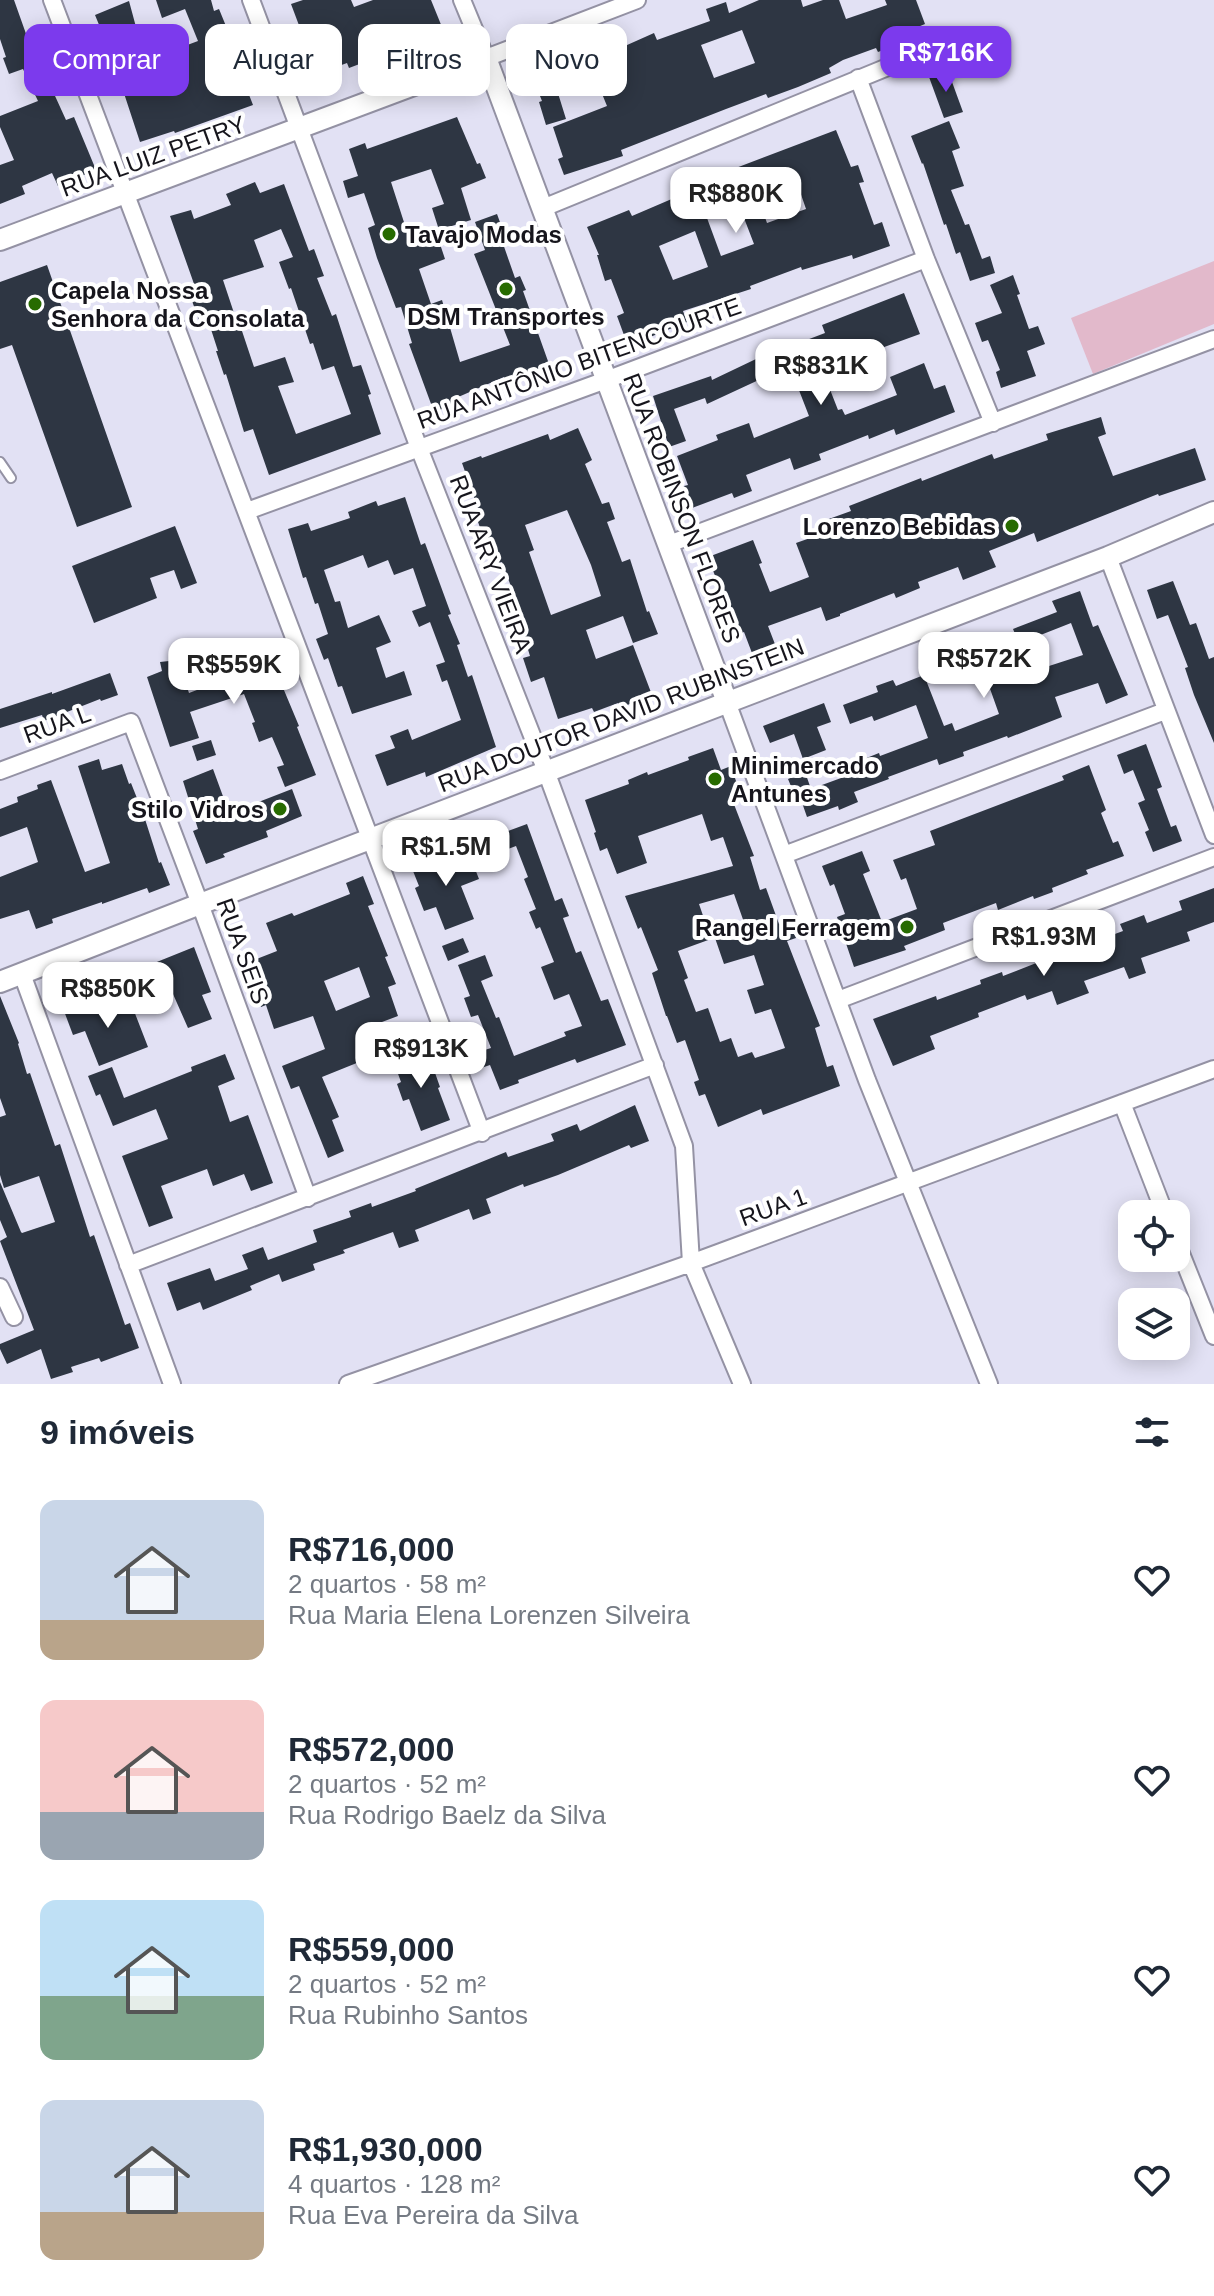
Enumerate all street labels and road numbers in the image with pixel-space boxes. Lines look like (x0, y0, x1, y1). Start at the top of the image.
street label: RUA LUIZ PETRY (57, 110, 249, 202)
street label: RUA ANTÔNIO BITENCOURTE (414, 292, 744, 434)
street label: RUA ROBINSON FLORES (618, 369, 746, 647)
street label: RUA ARY VIEIRA (445, 471, 537, 657)
street label: RUA DOUTOR DAVID RUBINSTEIN (434, 633, 808, 797)
street label: RUA L (20, 699, 94, 749)
street label: RUA SEIS (211, 894, 275, 1008)
street label: RUA 1 (736, 1182, 810, 1232)

